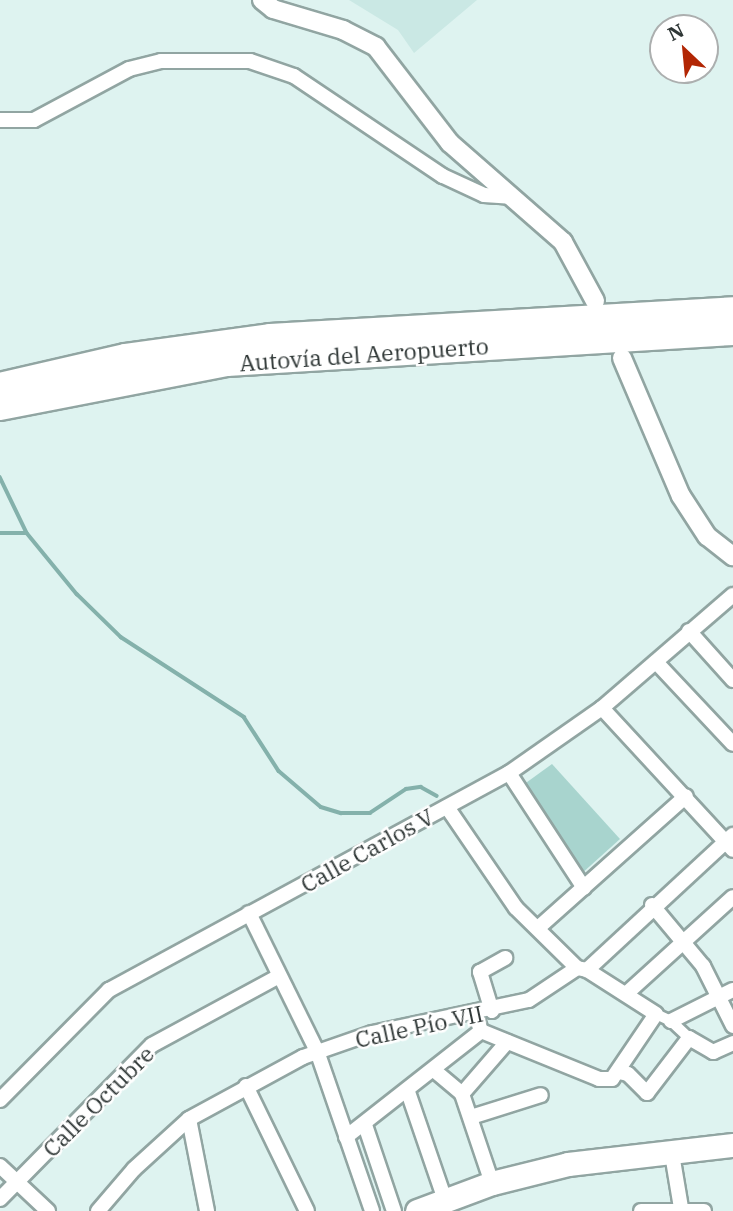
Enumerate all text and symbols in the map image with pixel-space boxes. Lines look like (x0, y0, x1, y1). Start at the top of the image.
north arrow (649, 14, 719, 84)
text: N (664, 18, 688, 46)
street label: Autovía del Aeropuerto (238, 332, 490, 376)
street label: Calle Carlos V (296, 802, 438, 898)
street label: Calle Pío VII (353, 999, 485, 1053)
street label: Calle Octubre (37, 1040, 159, 1162)

